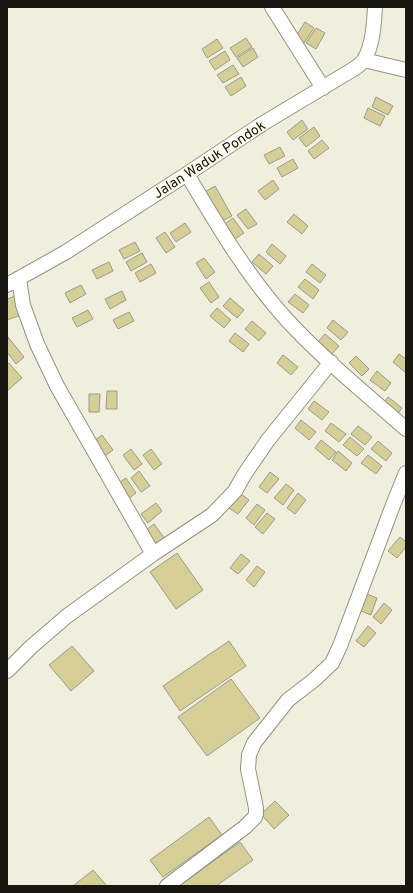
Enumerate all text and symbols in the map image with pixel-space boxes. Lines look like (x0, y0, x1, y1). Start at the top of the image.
street label: Jalan Waduk Pondok (151, 118, 269, 203)

